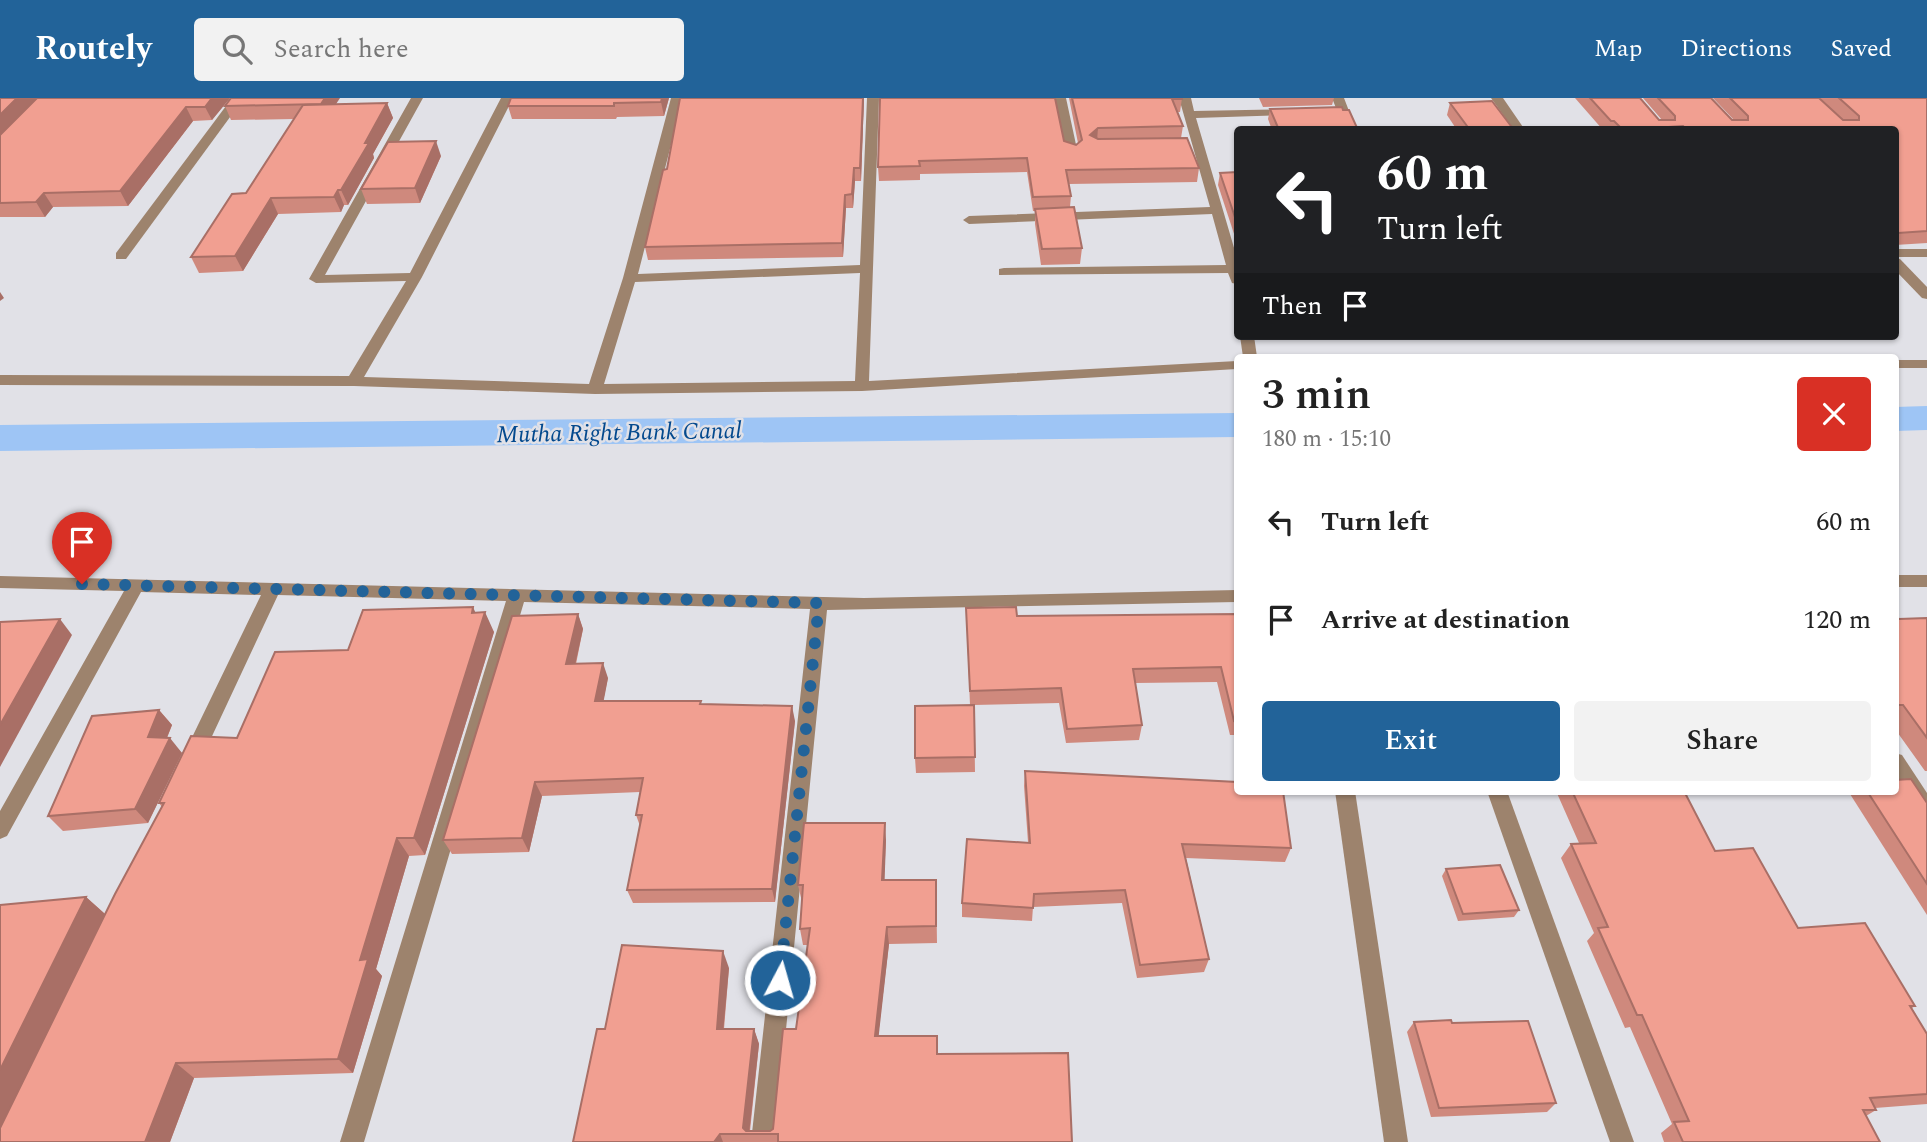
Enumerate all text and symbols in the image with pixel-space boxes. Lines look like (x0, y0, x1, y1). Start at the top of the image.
search box (194, 18, 684, 81)
text: Routely (35, 24, 152, 74)
text: Search here (274, 29, 409, 69)
icon: search (218, 30, 256, 68)
text: Map (1594, 31, 1642, 67)
text: Directions (1680, 31, 1792, 67)
text: Saved (1830, 31, 1892, 67)
text: 60 m (1377, 137, 1488, 212)
icon: left (1262, 154, 1353, 245)
text: Turn left (1377, 205, 1503, 254)
text: Then (1262, 286, 1322, 326)
icon: arrive (1336, 287, 1374, 325)
text: 3 min (1262, 364, 1371, 427)
button: close (1797, 377, 1871, 451)
water label: Mutha Right Bank Canal (496, 413, 742, 453)
text: 180 m · 15:10 (1262, 422, 1391, 457)
text: Turn left (1321, 502, 1429, 542)
text: 60 m (1816, 502, 1871, 542)
icon: left (1262, 503, 1300, 541)
pin (52, 512, 112, 584)
icon: arrive (63, 523, 101, 561)
text: Arrive at destination (1321, 600, 1570, 640)
text: 120 m (1803, 600, 1871, 640)
icon: arrive (1262, 601, 1300, 639)
button: Exit (1262, 701, 1560, 781)
button: Share (1574, 701, 1871, 781)
position arrow (743, 943, 817, 1017)

